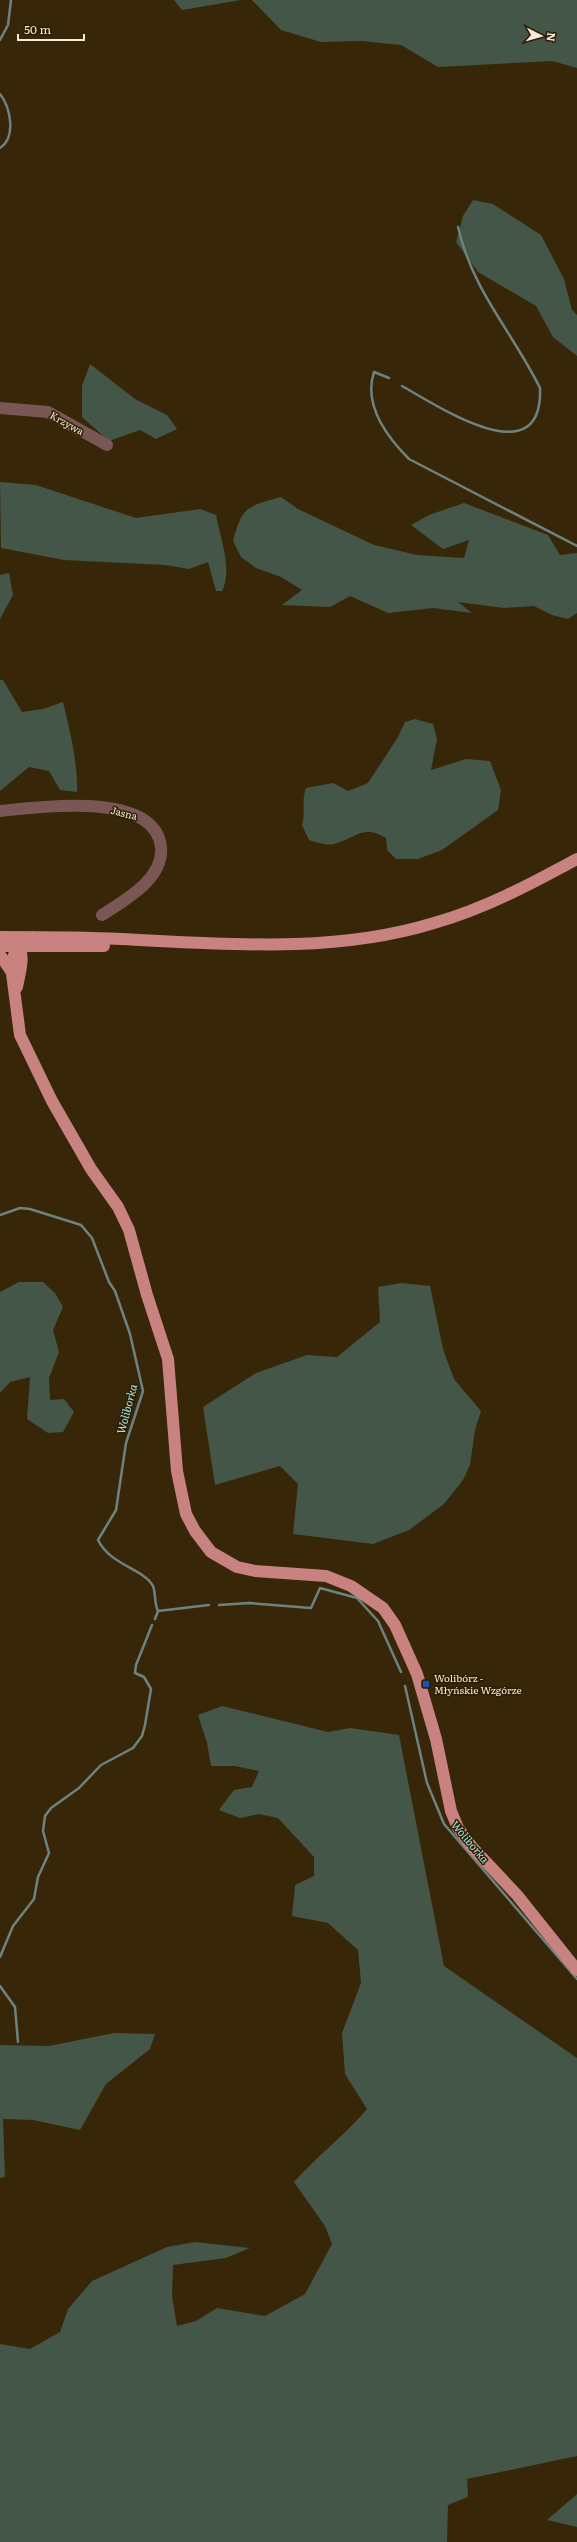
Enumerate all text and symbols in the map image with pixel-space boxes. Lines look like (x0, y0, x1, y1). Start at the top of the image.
scale bar (18, 16, 84, 42)
north arrow (521, 16, 561, 56)
text: 50 m (24, 20, 51, 38)
text: N (544, 32, 560, 43)
street label: Krzywa (48, 407, 87, 438)
street label: Jasna (109, 802, 140, 823)
water label: Woliborka (112, 1381, 141, 1436)
place label: Wolibórz - Młyńskie Wzgórze (434, 1670, 522, 1697)
marker: Wolibórz - Młyńskie Wzgórze (421, 1679, 431, 1689)
water label: Woliborka (448, 1817, 494, 1867)

